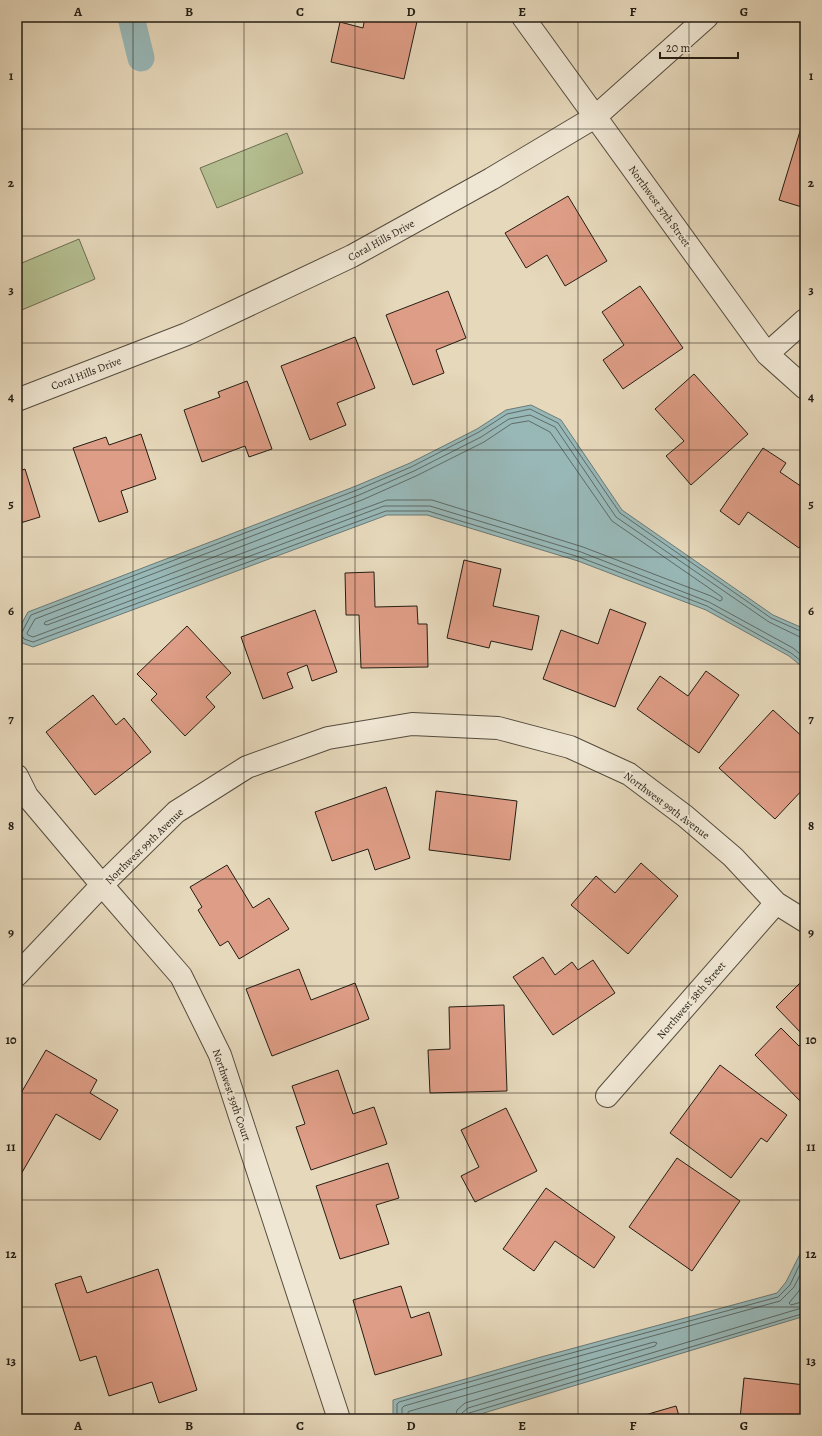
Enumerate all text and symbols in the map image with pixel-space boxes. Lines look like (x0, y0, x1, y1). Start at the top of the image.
text: A (73, 3, 83, 20)
text: B (185, 3, 193, 20)
text: C (296, 3, 304, 20)
text: D (406, 3, 416, 20)
text: E (518, 3, 526, 20)
text: F (630, 3, 637, 20)
text: G (740, 3, 748, 20)
scale bar (660, 34, 738, 60)
text: 20 m (666, 40, 690, 56)
text: 1 (9, 67, 14, 84)
text: 1 (809, 67, 814, 84)
street label: Northwest 37th Street (625, 163, 694, 250)
text: 2 (8, 174, 15, 191)
text: 2 (808, 174, 815, 191)
street label: Coral Hills Drive (345, 216, 417, 265)
text: 3 (8, 281, 14, 298)
text: 3 (808, 281, 814, 298)
street label: Coral Hills Drive (49, 353, 124, 394)
text: 4 (8, 388, 14, 405)
text: 4 (808, 388, 814, 405)
text: 5 (8, 495, 14, 512)
text: 5 (808, 495, 814, 512)
text: 6 (8, 602, 14, 619)
text: 6 (808, 602, 814, 619)
text: 7 (8, 710, 14, 727)
text: 7 (808, 710, 814, 727)
street label: Northwest 99th Avenue (621, 768, 713, 843)
street label: Northwest 99th Avenue (102, 805, 187, 888)
text: 8 (8, 817, 14, 834)
text: 8 (808, 817, 814, 834)
text: 9 (8, 924, 14, 941)
text: 9 (808, 924, 814, 941)
street label: Northwest 38th Street (654, 958, 729, 1042)
text: 10 (5, 1031, 17, 1048)
text: 10 (805, 1031, 817, 1048)
street label: Northwest 39th Court (209, 1047, 254, 1144)
text: 11 (6, 1138, 16, 1155)
text: 11 (806, 1138, 816, 1155)
text: 12 (6, 1245, 17, 1262)
text: 12 (806, 1245, 817, 1262)
text: 13 (6, 1352, 17, 1369)
text: 13 (806, 1352, 817, 1369)
text: A (73, 1417, 83, 1434)
text: B (185, 1417, 193, 1434)
text: C (296, 1417, 304, 1434)
text: D (406, 1417, 416, 1434)
text: E (518, 1417, 526, 1434)
text: F (630, 1417, 637, 1434)
text: G (740, 1417, 748, 1434)

